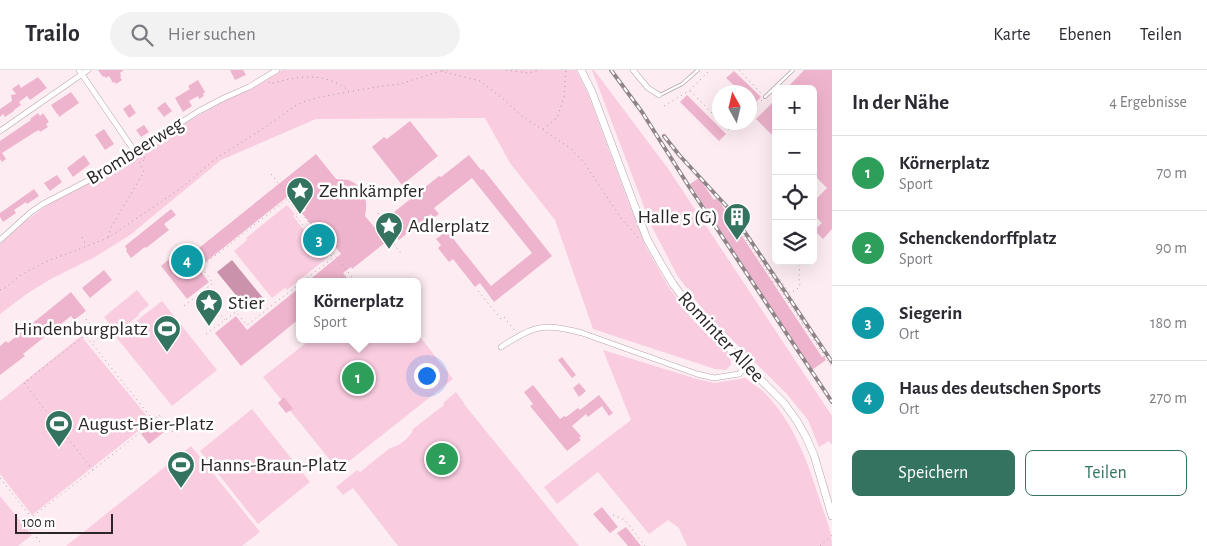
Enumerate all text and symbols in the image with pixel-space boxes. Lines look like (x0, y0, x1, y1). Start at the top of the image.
search box (110, 12, 460, 57)
icon: search (128, 21, 156, 49)
text: Trailo (25, 22, 80, 46)
text: Hier suchen (168, 25, 256, 44)
text: Karte (993, 26, 1031, 44)
text: Ebenen (1059, 26, 1112, 44)
text: Teilen (1140, 26, 1182, 44)
north arrow (712, 85, 757, 130)
map controls (772, 85, 817, 265)
button: + (772, 85, 817, 130)
text: In der Nähe (852, 92, 949, 113)
text: 4 Ergebnisse (1109, 94, 1187, 110)
street label: Brombeerweg (83, 113, 187, 189)
button: − (772, 130, 817, 175)
text: Körnerplatz (899, 154, 990, 173)
text: 1 (865, 165, 871, 181)
text: 70 m (1156, 165, 1187, 181)
button: locate (772, 175, 817, 220)
place icon: Zehnkämpfer (285, 176, 315, 215)
text: Sport (899, 176, 933, 192)
place label: Zehnkämpfer (319, 181, 424, 201)
building icon: Halle 5 (G) (722, 202, 752, 241)
place label: Halle 5 (G) (638, 207, 718, 227)
place icon: Adlerplatz (374, 211, 404, 250)
place label: Adlerplatz (408, 216, 489, 236)
button: layers (772, 220, 817, 265)
pin: 3 (303, 221, 335, 259)
text: Schenckendorffplatz (899, 229, 1057, 248)
text: 2 (864, 240, 872, 256)
text: 90 m (1156, 240, 1187, 256)
pin: 4 (171, 242, 203, 280)
text: Sport (899, 251, 933, 267)
popup (296, 278, 421, 343)
place icon: Stier (194, 288, 224, 327)
street label: Rominter Allee (674, 288, 768, 386)
text: Körnerplatz (313, 292, 404, 311)
place label: Stier (228, 293, 265, 313)
text: Siegerin (899, 304, 962, 323)
sports icon: Hindenburgplatz (152, 314, 182, 353)
text: Sport (313, 314, 347, 330)
text: 3 (865, 315, 871, 331)
text: 180 m (1150, 315, 1187, 331)
place label: Hindenburgplatz (14, 319, 148, 339)
text: Ort (899, 326, 919, 342)
pin: 1 (342, 359, 374, 397)
your location (414, 363, 440, 389)
text: Haus des deutschen Sports (899, 379, 1101, 398)
text: 4 (864, 390, 872, 406)
text: 270 m (1149, 390, 1187, 406)
text: Ort (899, 401, 919, 417)
sports icon: August-Bier-Platz (44, 409, 74, 448)
place label: August-Bier-Platz (78, 414, 214, 434)
pin: 2 (426, 440, 458, 478)
sports icon: Hanns-Braun-Platz (166, 450, 196, 489)
button: Speichern (852, 450, 1015, 496)
button: Teilen (1025, 450, 1187, 496)
place label: Hanns-Braun-Platz (200, 455, 347, 475)
scale bar (15, 511, 112, 534)
text: 100 m (22, 516, 55, 530)

